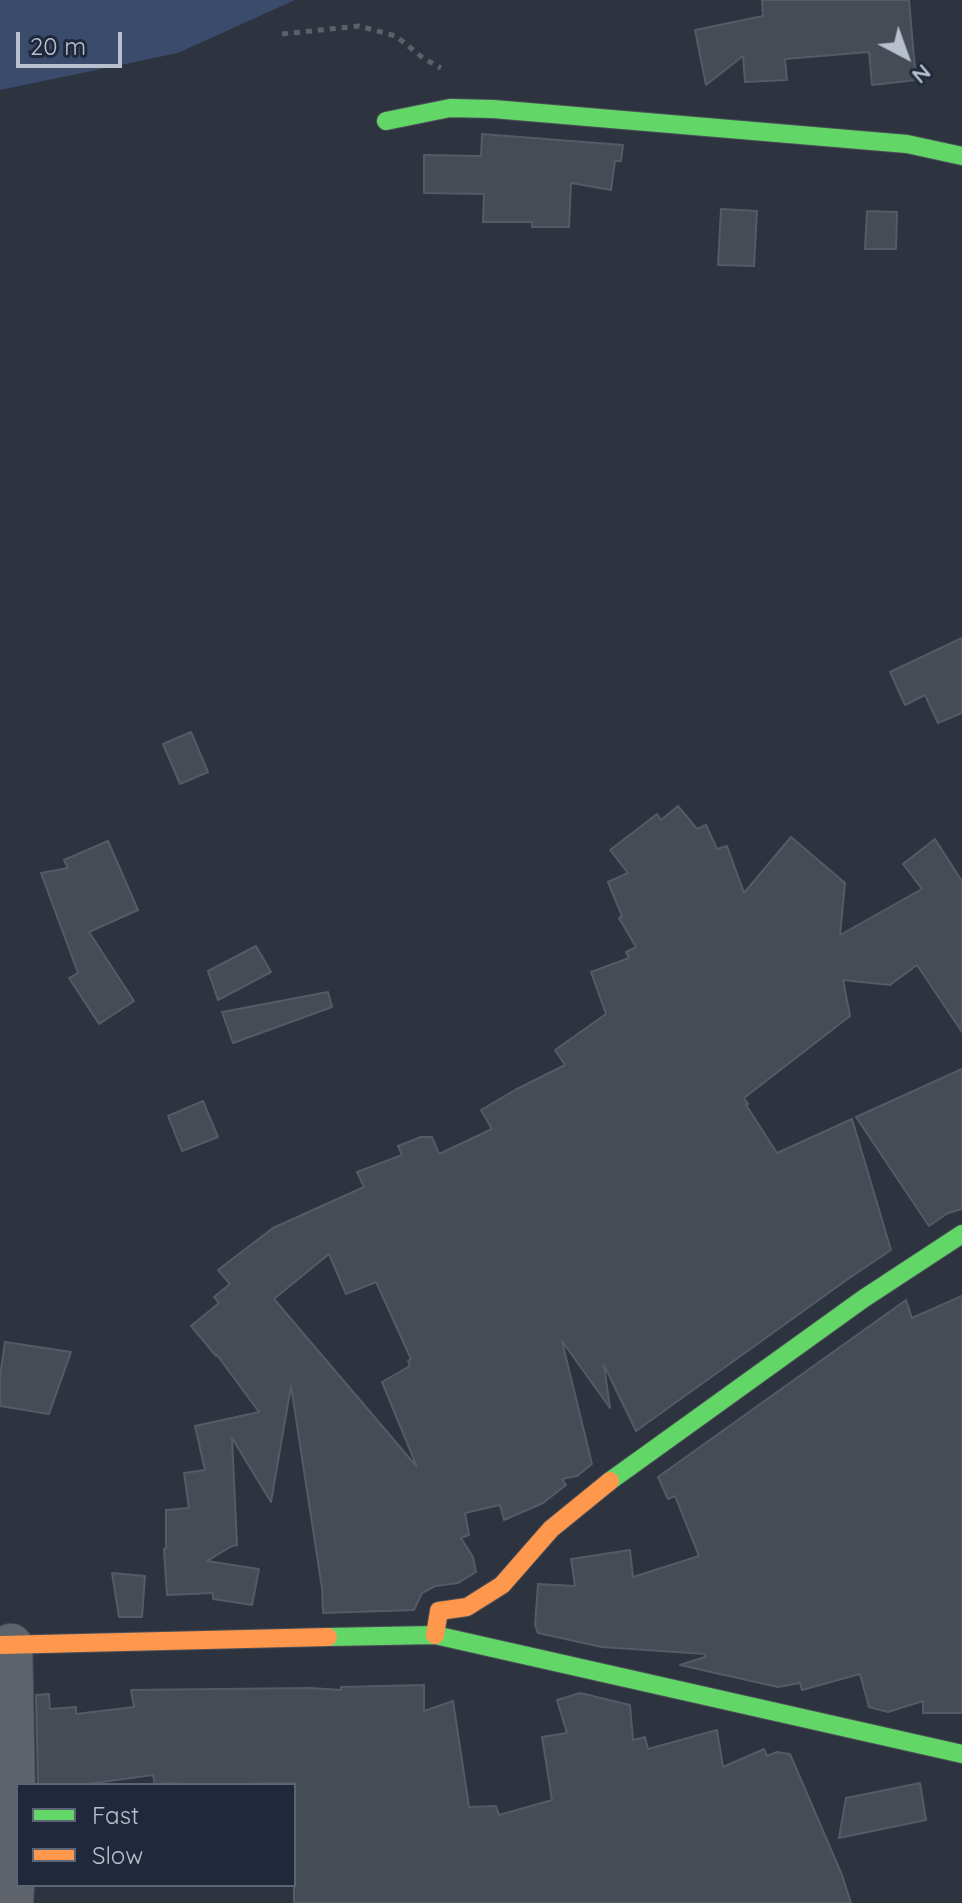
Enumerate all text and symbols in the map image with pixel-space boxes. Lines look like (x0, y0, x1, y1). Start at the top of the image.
scale bar (20, 16, 126, 66)
north arrow (866, 16, 946, 96)
text: 20 m (30, 31, 86, 61)
text: N (906, 58, 937, 90)
legend (16, 1783, 296, 1887)
text: Fast (92, 1800, 139, 1830)
text: Slow (92, 1840, 143, 1870)

